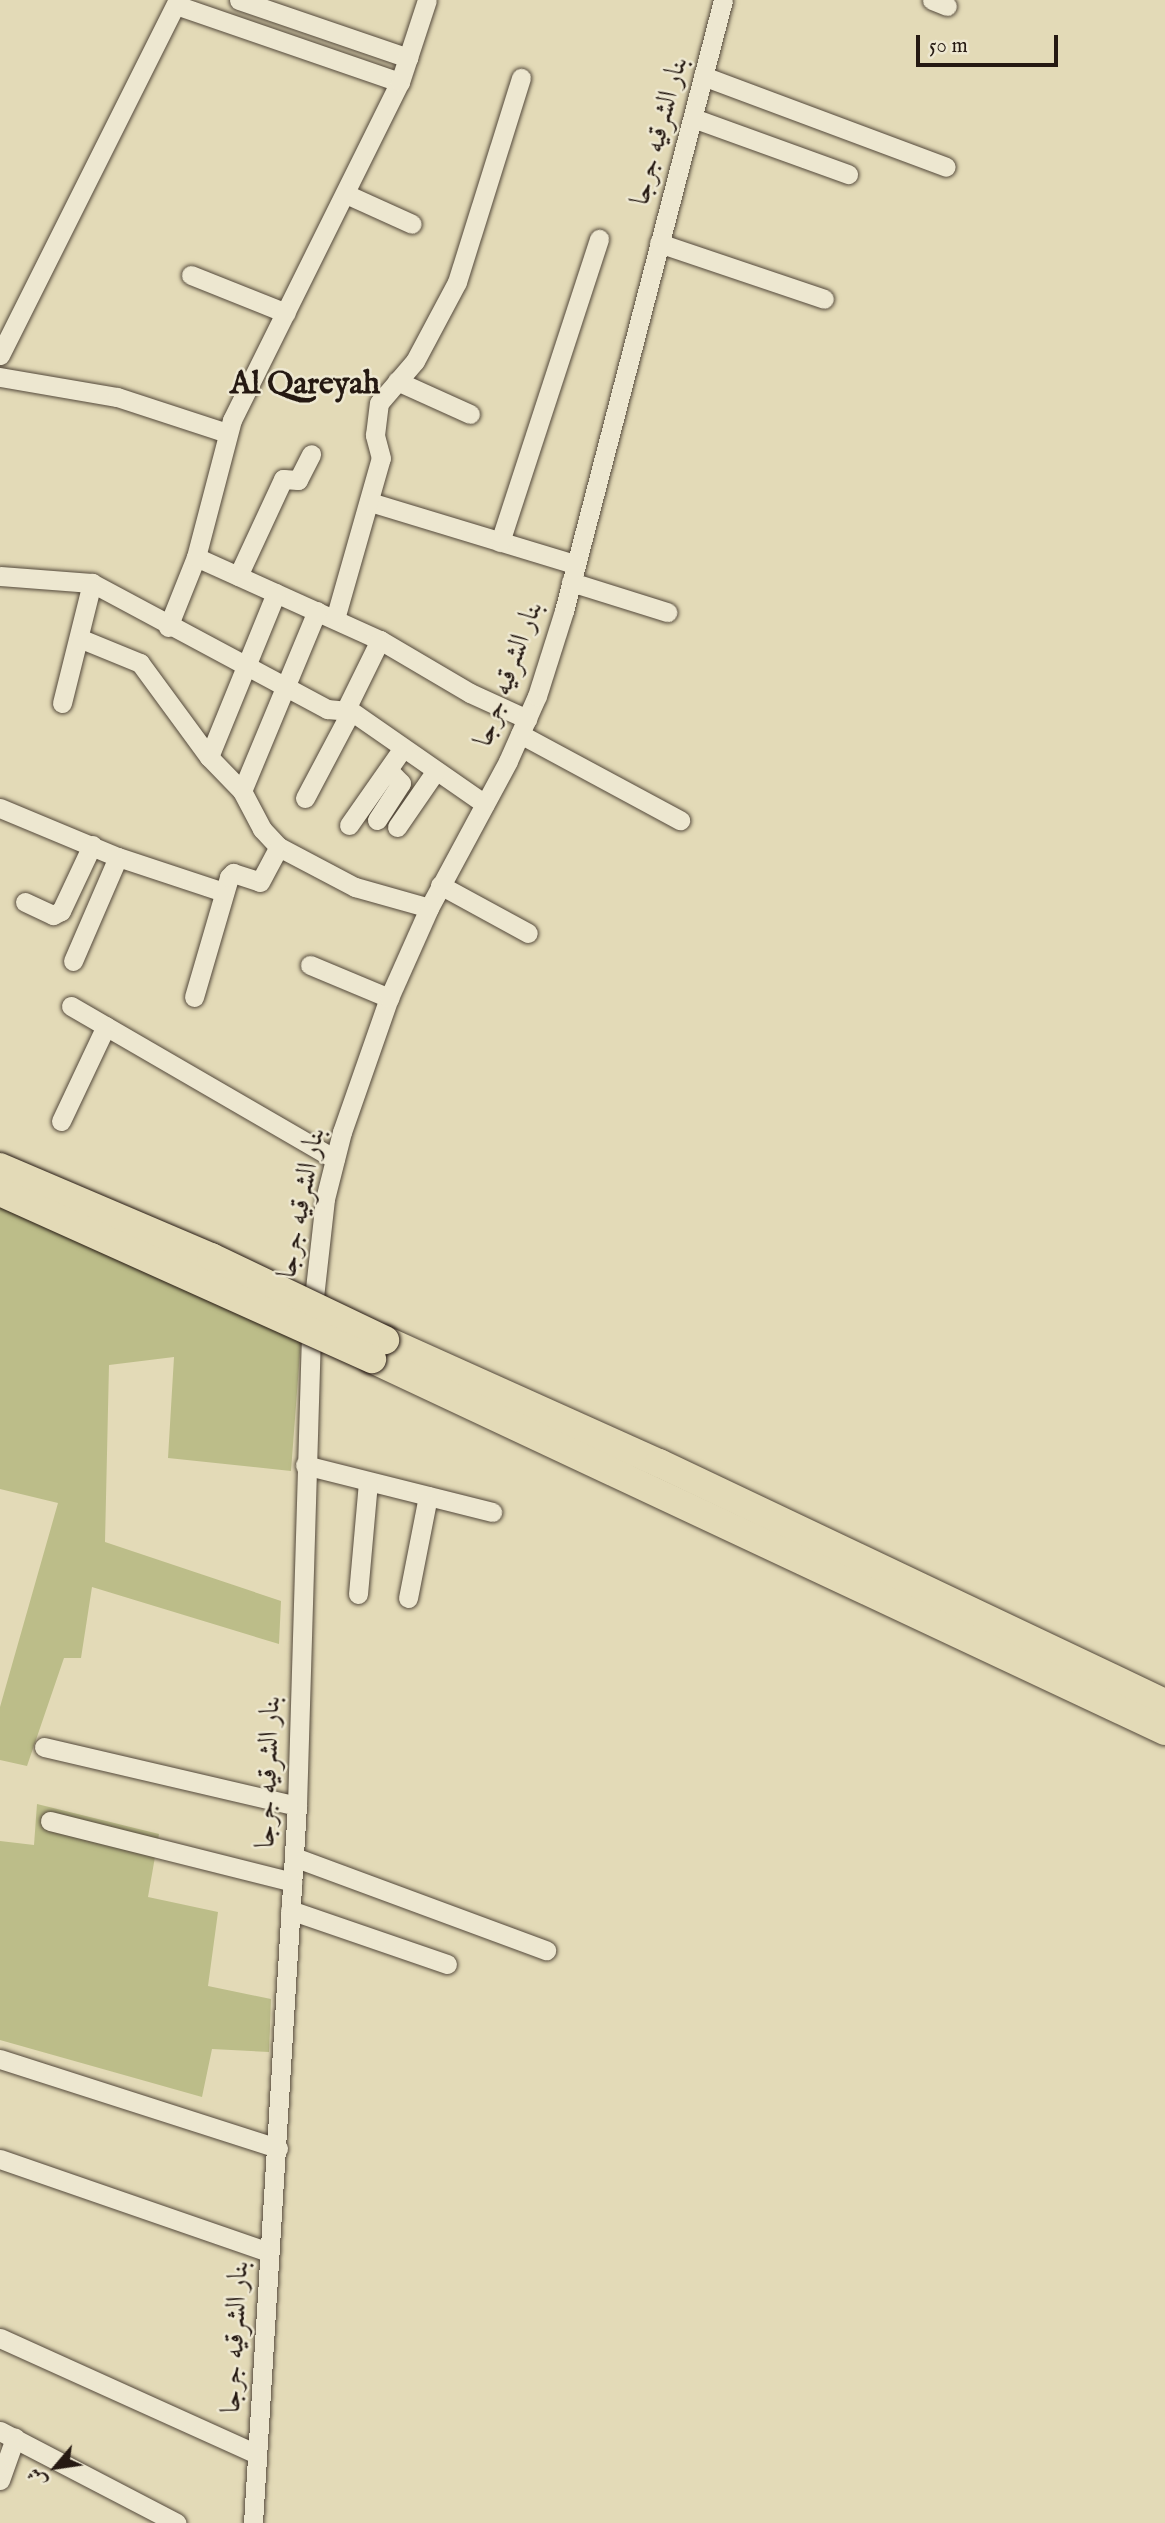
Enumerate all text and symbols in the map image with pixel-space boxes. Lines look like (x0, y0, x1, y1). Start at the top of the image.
scale bar (920, 21, 1062, 65)
text: 50 m (929, 33, 968, 60)
street label: بنار الشرقيه جرجا (624, 53, 696, 209)
district label: Al Qareyah (230, 366, 380, 404)
street label: بنار الشرقيه جرجا (467, 597, 551, 751)
street label: بنار الشرقيه جرجا (271, 1125, 333, 1281)
street label: بنار الشرقيه جرجا (250, 1695, 288, 1849)
street label: بنار الشرقيه جرجا (215, 2260, 257, 2414)
north arrow (21, 2432, 91, 2502)
text: ش (23, 2463, 53, 2491)

